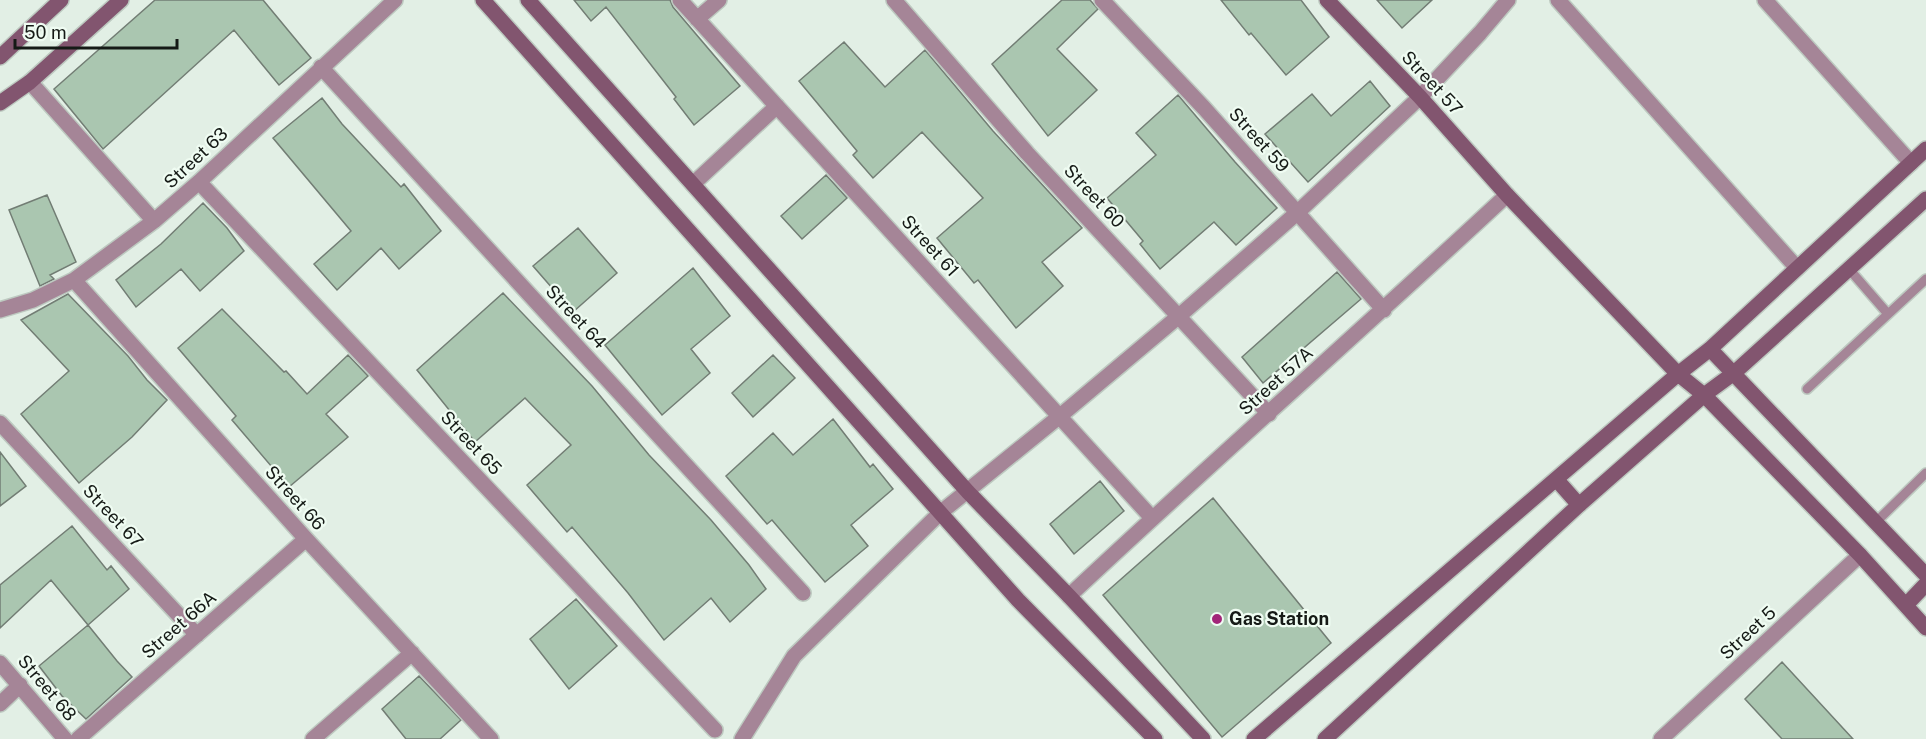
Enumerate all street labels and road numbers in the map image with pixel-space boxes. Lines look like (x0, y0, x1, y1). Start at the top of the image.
street label: Street 57 (1398, 47, 1467, 119)
street label: Street 59 (1225, 103, 1294, 176)
street label: Street 63 (159, 123, 232, 192)
street label: Street 60 (1060, 160, 1129, 232)
street label: Street 61 (897, 211, 963, 281)
street label: Street 64 (542, 280, 611, 353)
street label: Street 57A (1234, 342, 1317, 419)
street label: Street 65 (437, 406, 506, 479)
street label: Street 66 (261, 461, 330, 534)
street label: Street 67 (79, 480, 148, 552)
street label: Street 66A (137, 586, 220, 663)
street label: Street 5 (1715, 602, 1780, 664)
street label: Street 68 (14, 650, 81, 725)

